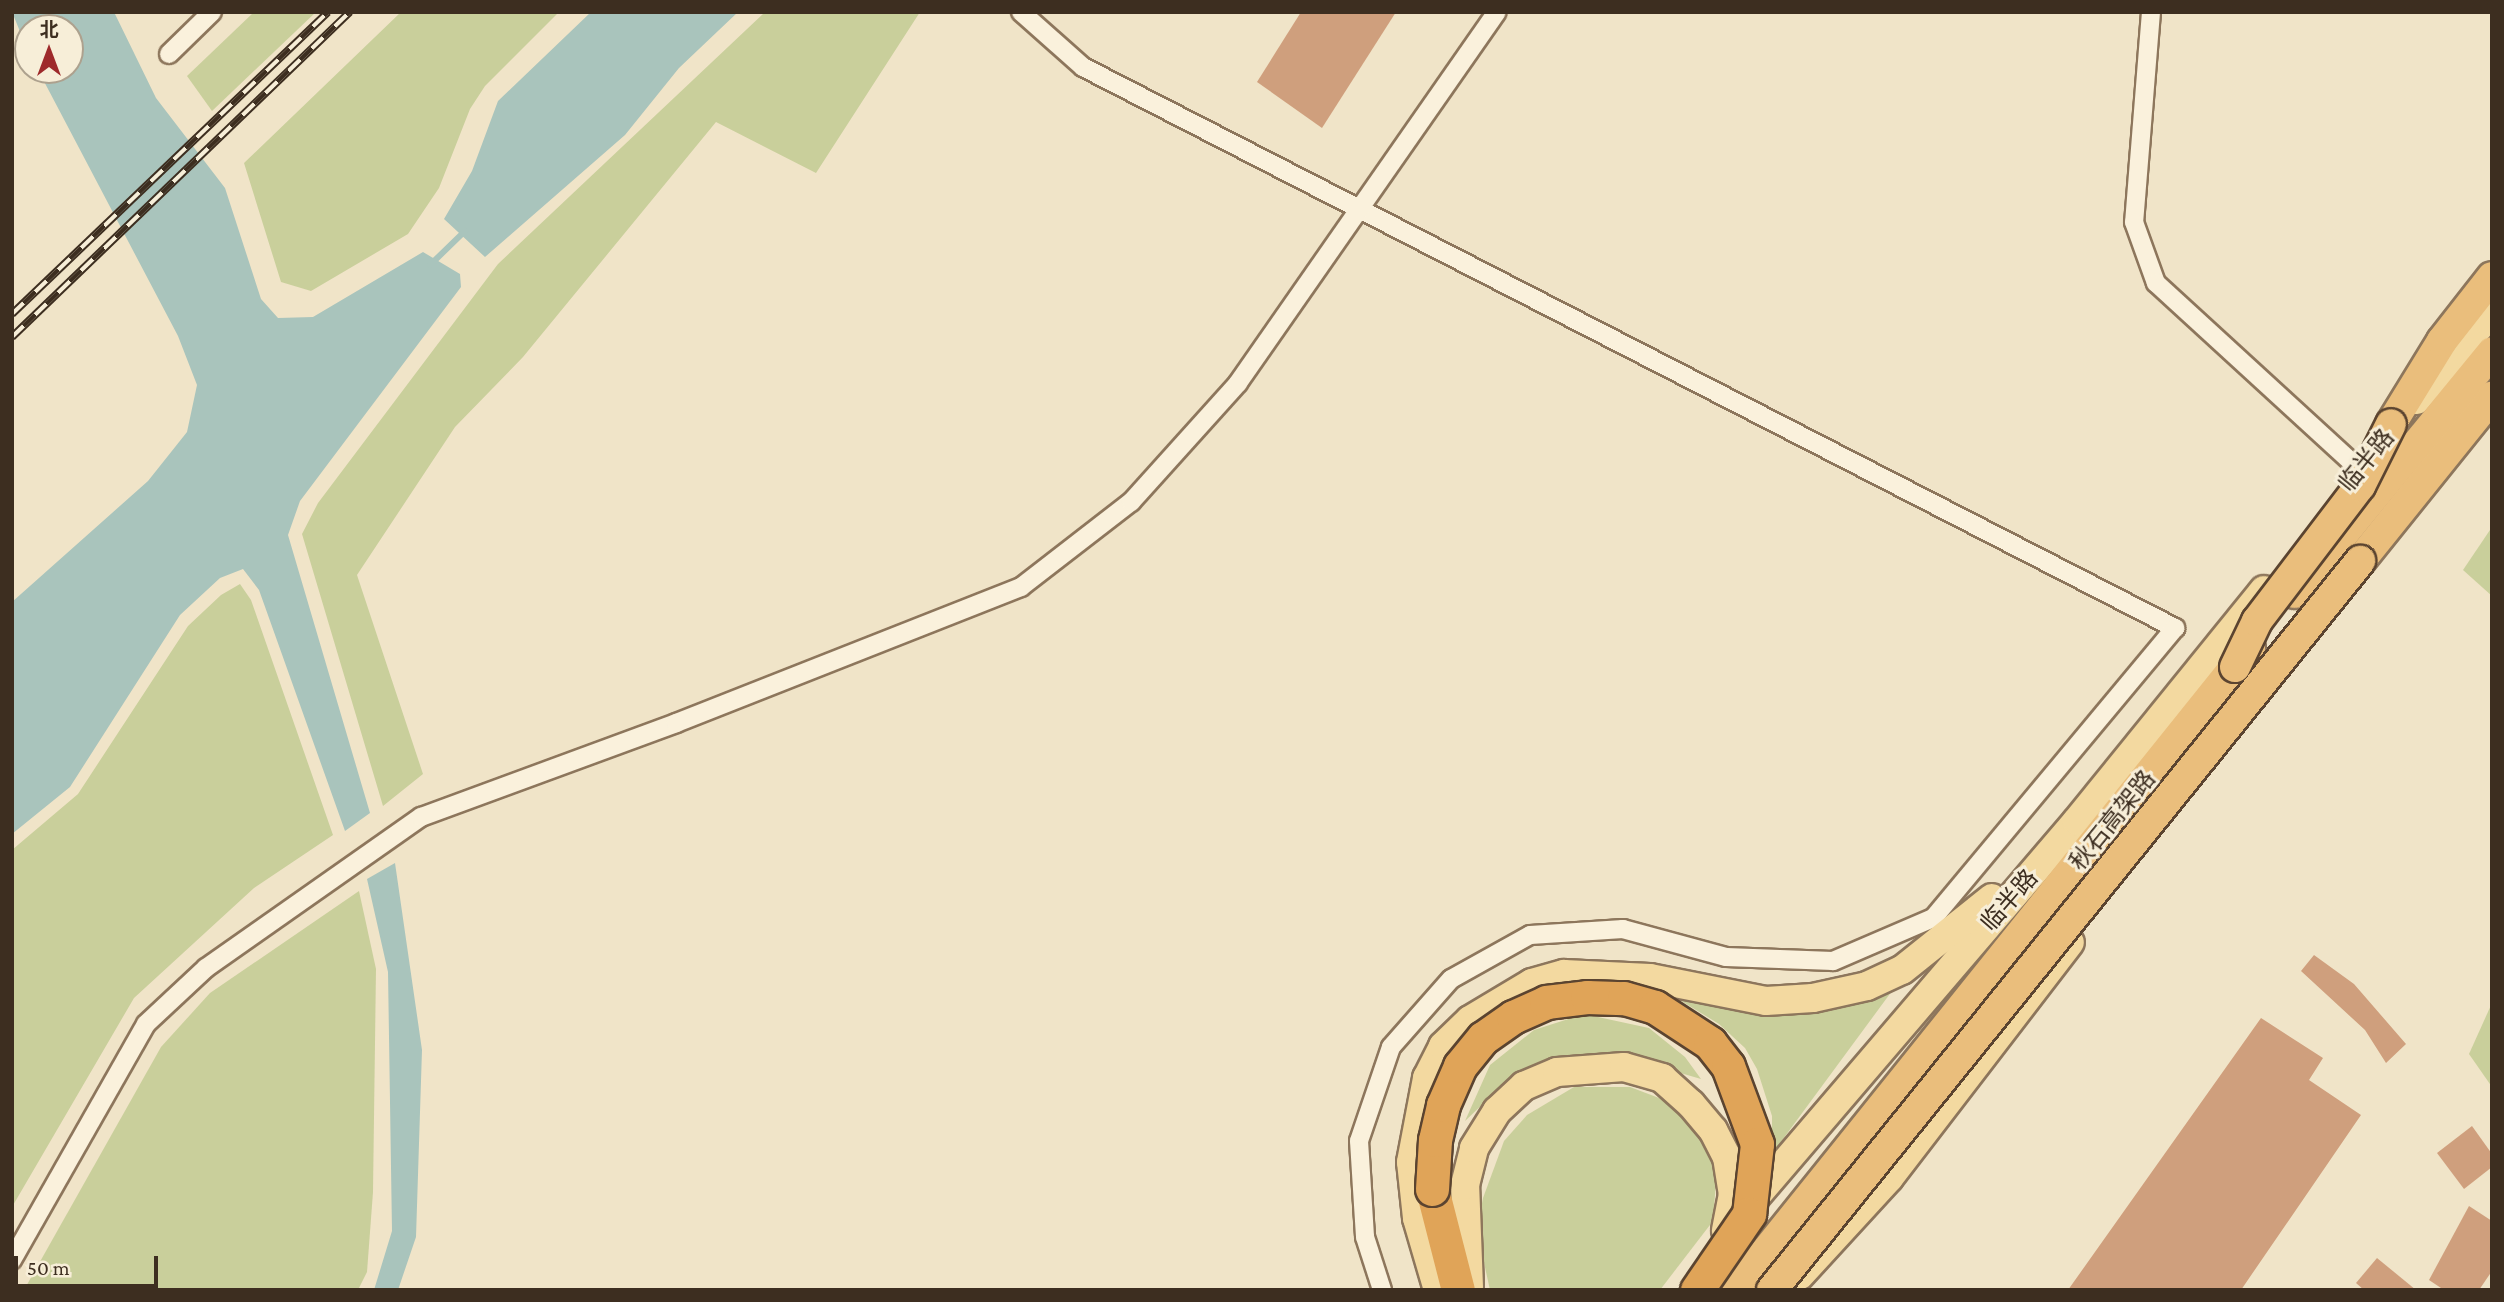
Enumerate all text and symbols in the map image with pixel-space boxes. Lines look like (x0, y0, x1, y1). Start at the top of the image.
north arrow (14, 14, 84, 84)
text: 北 (39, 19, 59, 40)
street label: 临半路 (2332, 423, 2400, 497)
street label: 秋石高架路 (2063, 764, 2161, 876)
street label: 临半路 (1975, 863, 2043, 937)
scale bar (18, 1242, 161, 1286)
text: 50 m (27, 1256, 70, 1280)

